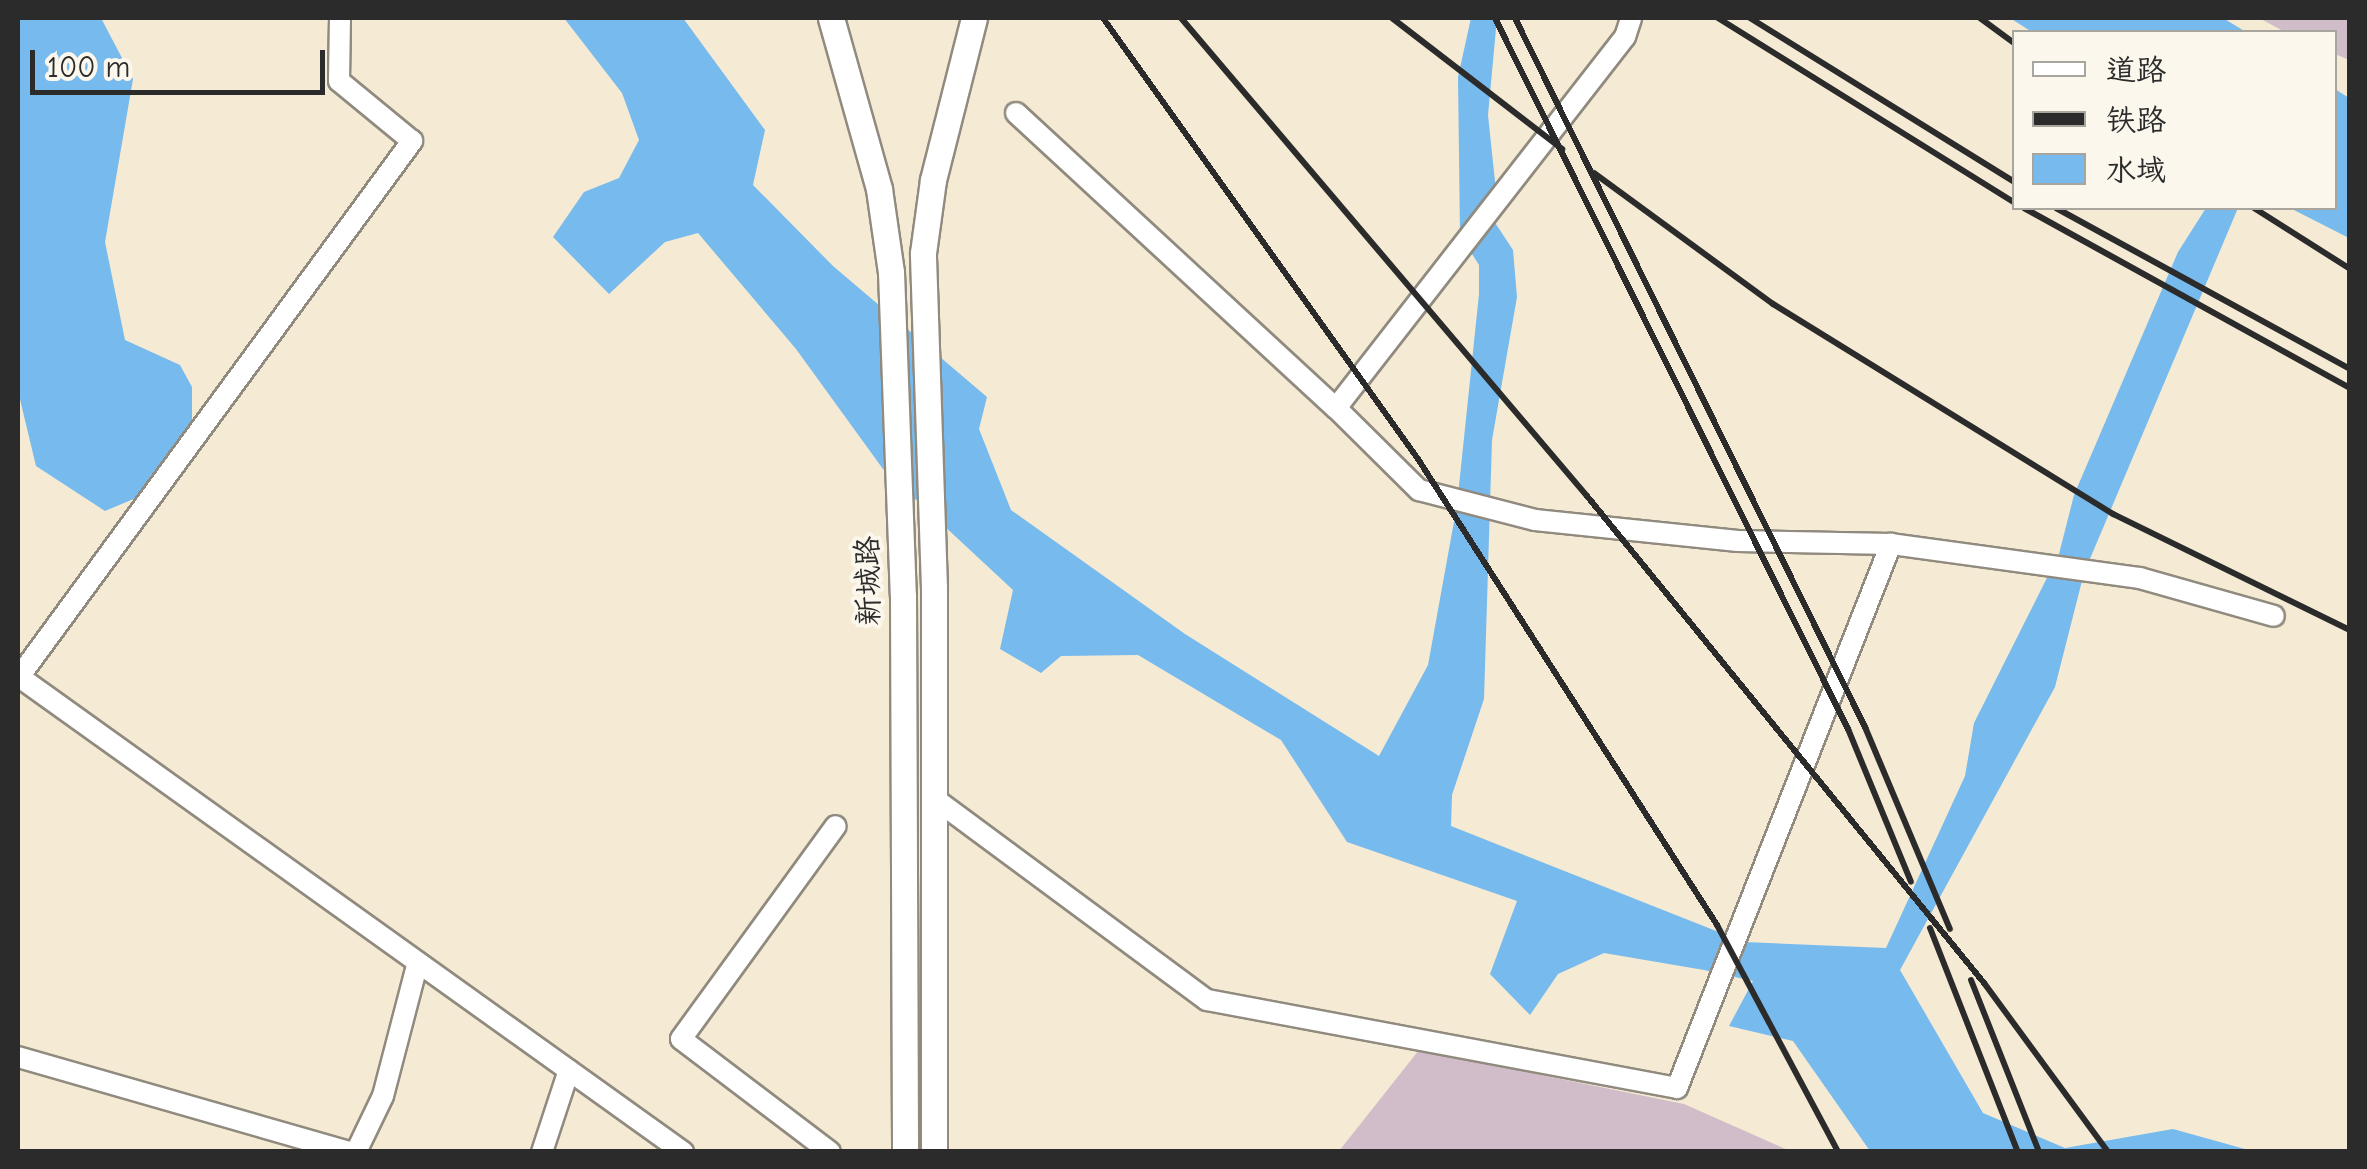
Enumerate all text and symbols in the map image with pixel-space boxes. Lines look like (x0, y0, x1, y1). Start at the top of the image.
scale bar (35, 30, 330, 92)
legend (2012, 30, 2337, 210)
text: 100 m (47, 50, 130, 85)
text: 道路 (2106, 53, 2166, 88)
text: 铁路 (2106, 103, 2166, 138)
text: 水域 (2106, 153, 2166, 188)
street label: 新城路 (850, 536, 888, 626)

